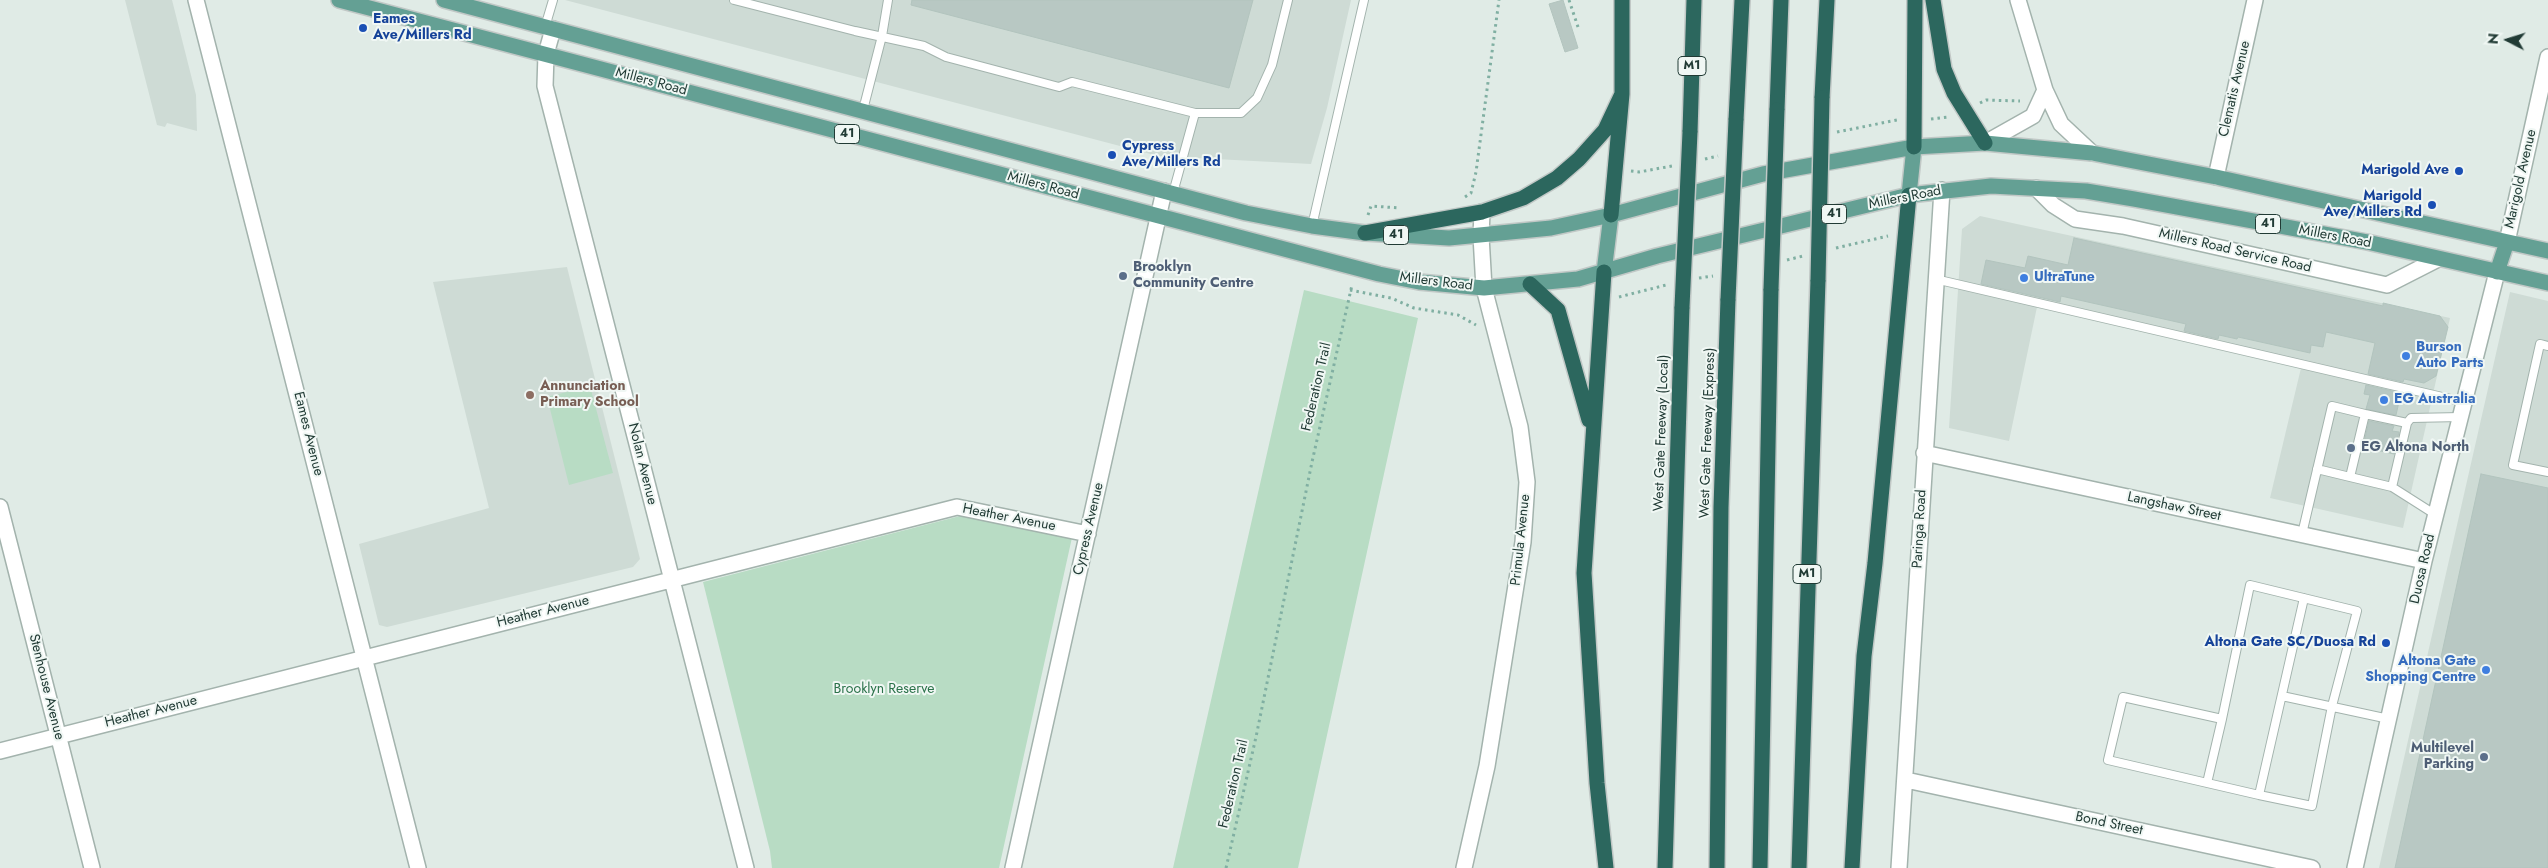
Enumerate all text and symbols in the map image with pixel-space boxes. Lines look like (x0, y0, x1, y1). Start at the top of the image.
place label: Eames Ave/Millers Rd (373, 12, 472, 44)
north arrow (2483, 15, 2533, 65)
marker: Eames Ave/Millers Rd (357, 22, 369, 34)
text: N (2483, 32, 2504, 45)
street label: Clematis Avenue (2216, 39, 2254, 139)
road number: M1 (1678, 56, 1706, 76)
street label: Millers Road (613, 64, 689, 100)
road number: 41 (834, 125, 860, 144)
street label: Marigold Avenue (2501, 128, 2541, 230)
place label: Cypress Ave/Millers Rd (1122, 139, 1221, 172)
marker: Cypress Ave/Millers Rd (1106, 149, 1118, 161)
place label: Marigold Ave (2361, 163, 2449, 179)
marker: Marigold Ave (2453, 165, 2465, 177)
street label: Millers Road (1005, 168, 1081, 204)
street label: Millers Road (1867, 183, 1943, 213)
place label: Marigold Ave/Millers Rd (2323, 189, 2422, 222)
marker: Marigold Ave/Millers Rd (2426, 199, 2438, 211)
road number: 41 (1822, 204, 1846, 223)
road number: 41 (2256, 214, 2280, 233)
street label: Millers Road (2297, 222, 2373, 252)
street label: Millers Road Service Road (2157, 225, 2313, 277)
road number: 41 (1384, 226, 1408, 244)
place label: Brooklyn Community Centre (1133, 260, 1254, 292)
street label: Millers Road (1399, 269, 1473, 295)
marker: Brooklyn Community Centre (1117, 270, 1129, 282)
place label: UltraTune (2034, 270, 2095, 286)
marker: UltraTune (2018, 272, 2030, 284)
place label: Burson Auto Parts (2416, 340, 2483, 372)
street label: Federation Trail (1299, 341, 1335, 433)
street label: West Gate Freeway (Express) (1697, 347, 1719, 519)
marker: Burson Auto Parts (2400, 350, 2412, 362)
street label: West Gate Freeway (Local) (1651, 354, 1673, 512)
place label: Annunciation Primary School (540, 379, 639, 412)
marker: Annunciation Primary School (524, 389, 536, 401)
street label: Eames Avenue (289, 390, 327, 478)
place label: EG Australia (2394, 392, 2475, 408)
marker: EG Australia (2378, 394, 2390, 406)
street label: Nolan Avenue (624, 421, 660, 507)
place label: EG Altona North (2361, 440, 2469, 456)
marker: EG Altona North (2345, 442, 2357, 454)
street label: Cypress Avenue (1070, 481, 1108, 577)
street label: Paringa Road (1910, 489, 1930, 569)
street label: Langshaw Street (2126, 489, 2222, 525)
street label: Primula Avenue (1508, 493, 1534, 587)
street label: Heather Avenue (961, 501, 1057, 535)
street label: Duosa Road (2407, 532, 2439, 606)
road number: M1 (1793, 564, 1821, 584)
street label: Heather Avenue (495, 592, 591, 632)
street label: Stenhouse Avenue (25, 632, 67, 742)
place label: Altona Gate SC/Duosa Rd (2205, 635, 2376, 651)
marker: Altona Gate SC/Duosa Rd (2380, 637, 2392, 649)
place label: Altona Gate Shopping Centre (2365, 654, 2476, 686)
marker: Altona Gate Shopping Centre (2480, 664, 2492, 676)
park label: Brooklyn Reserve (833, 682, 935, 698)
street label: Heather Avenue (103, 692, 199, 732)
street label: Federation Trail (1216, 738, 1252, 830)
place label: Multilevel Parking (2411, 741, 2474, 774)
marker: Multilevel Parking (2478, 751, 2490, 763)
street label: Bond Street (2074, 809, 2144, 839)

